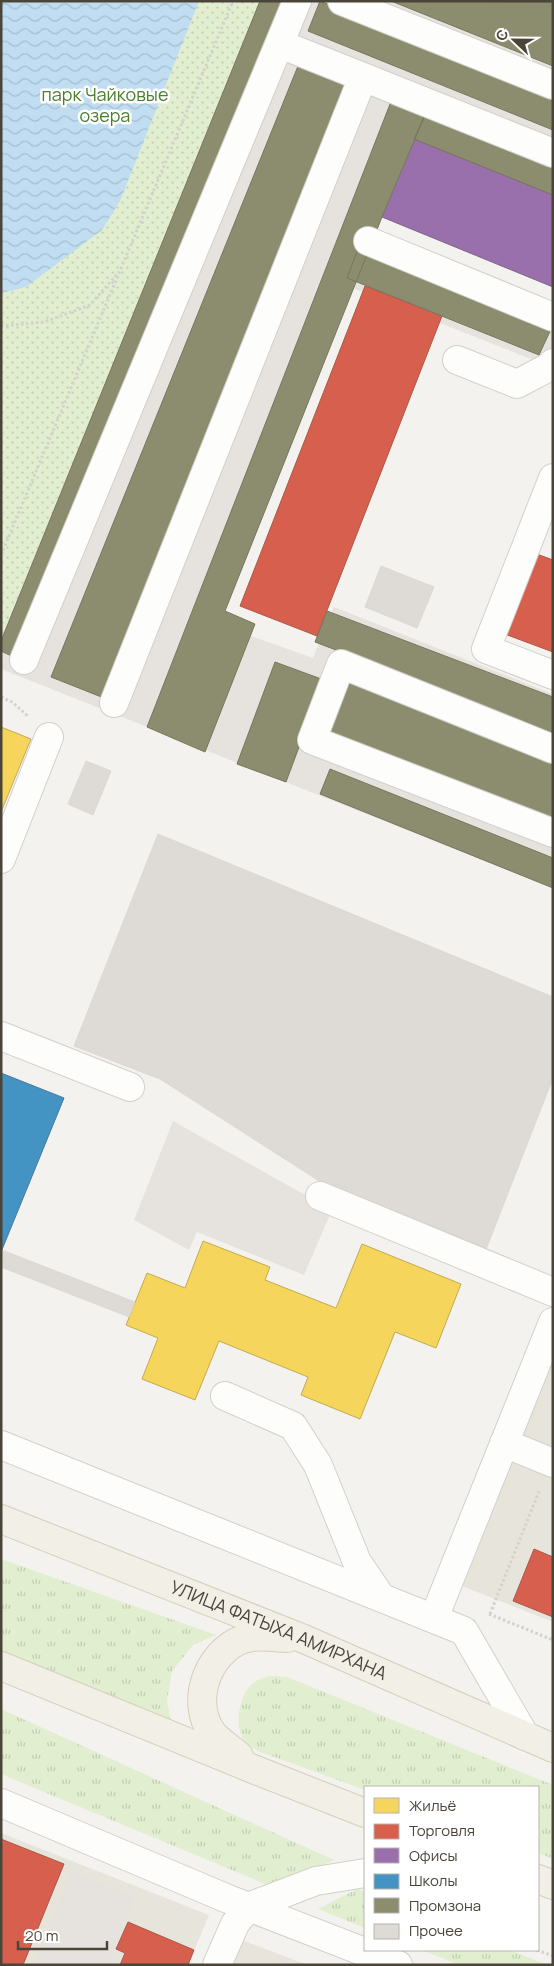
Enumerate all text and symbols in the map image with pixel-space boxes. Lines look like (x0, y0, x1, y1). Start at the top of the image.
north arrow (489, 15, 539, 65)
text: С (491, 27, 512, 43)
park label: парк Чайковые озера (42, 82, 168, 127)
street label: УЛИЦА ФАТЫХА АМИРХАНА (167, 1574, 392, 1685)
legend (364, 1786, 539, 1951)
text: Жильё (409, 1795, 457, 1816)
text: Торговля (409, 1820, 475, 1841)
text: Офисы (409, 1845, 458, 1866)
text: Школы (409, 1870, 457, 1891)
text: Промзона (409, 1895, 481, 1916)
scale bar (18, 1918, 106, 1950)
text: Прочее (409, 1920, 463, 1941)
text: 20 m (25, 1925, 58, 1946)

